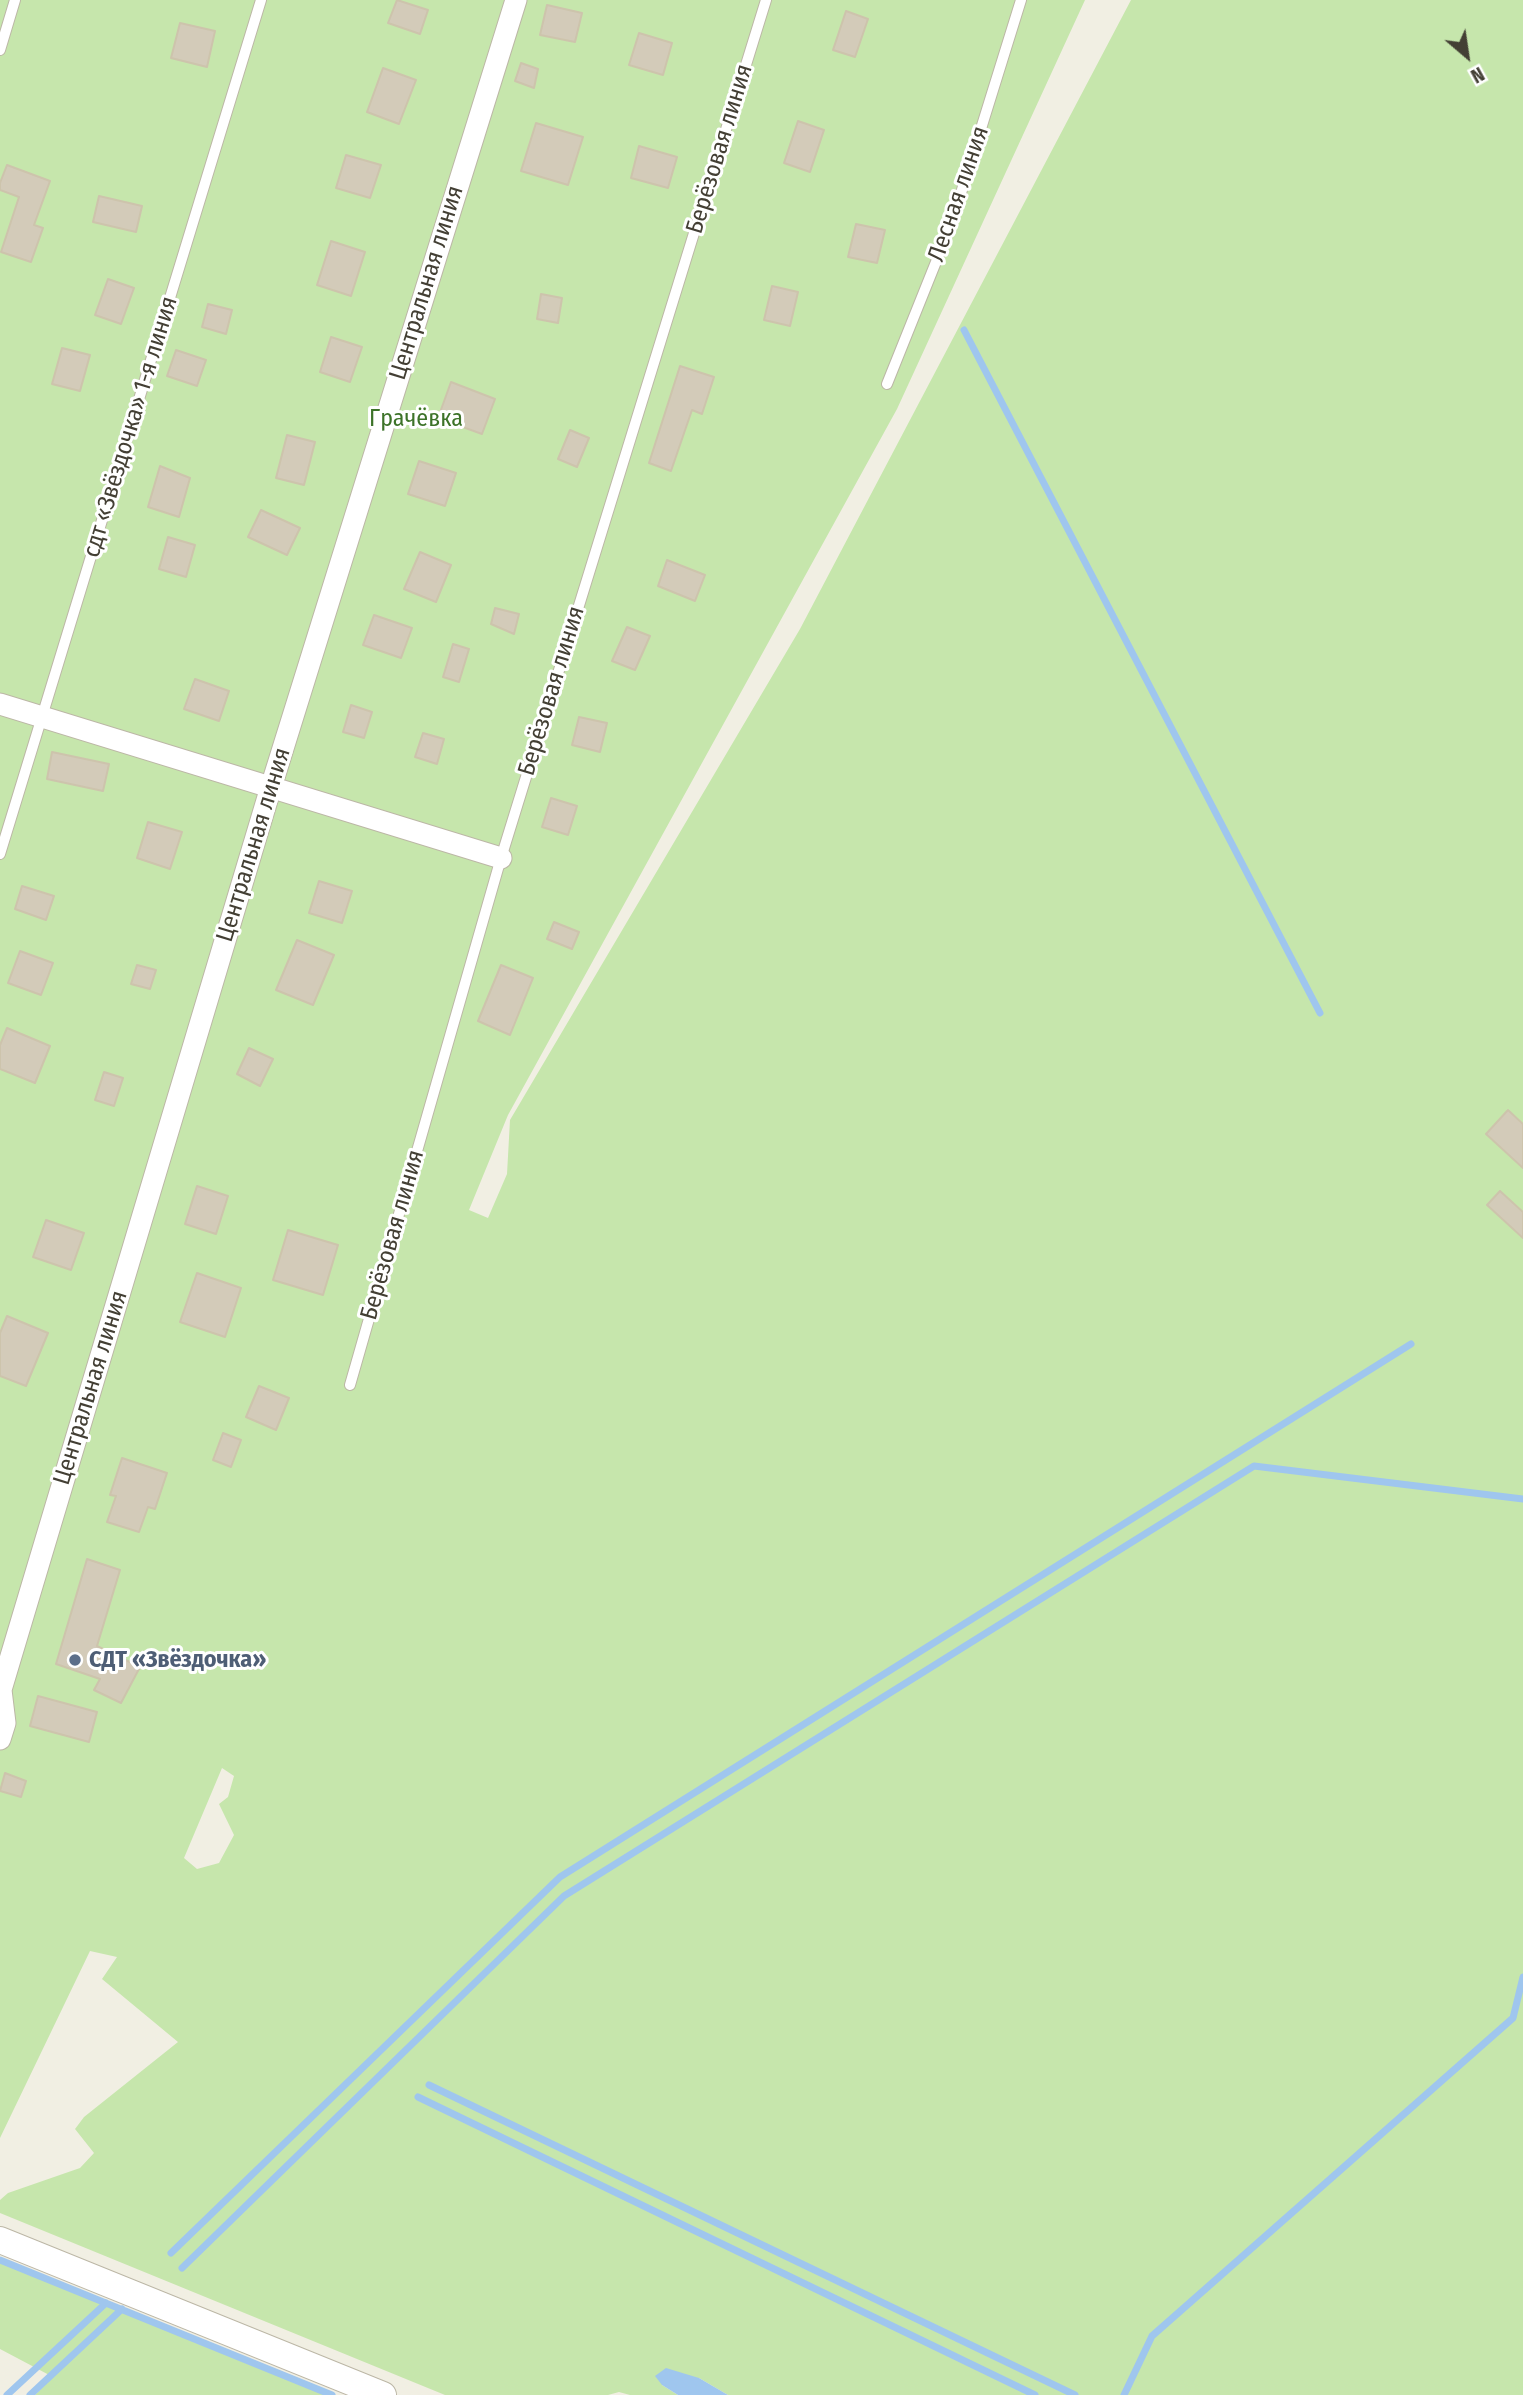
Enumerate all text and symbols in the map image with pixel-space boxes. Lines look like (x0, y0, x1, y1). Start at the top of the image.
north arrow (1432, 21, 1502, 91)
street label: Берёзовая линия (681, 61, 759, 237)
text: N (1467, 62, 1488, 88)
street label: Лесная линия (922, 123, 996, 265)
street label: Центральная линия (384, 182, 470, 384)
street label: сдт «Звёздочка» 1-я линия (78, 293, 184, 561)
park label: Грачёвка (369, 405, 463, 433)
street label: Берёзовая линия (513, 603, 591, 779)
street label: Центральная линия (211, 744, 297, 946)
street label: Берёзовая линия (355, 1147, 431, 1323)
street label: Центральная линия (48, 1287, 134, 1489)
place label: СДТ «Звёздочка» (89, 1646, 266, 1674)
marker: СДТ «Звёздочка» (67, 1652, 83, 1668)

